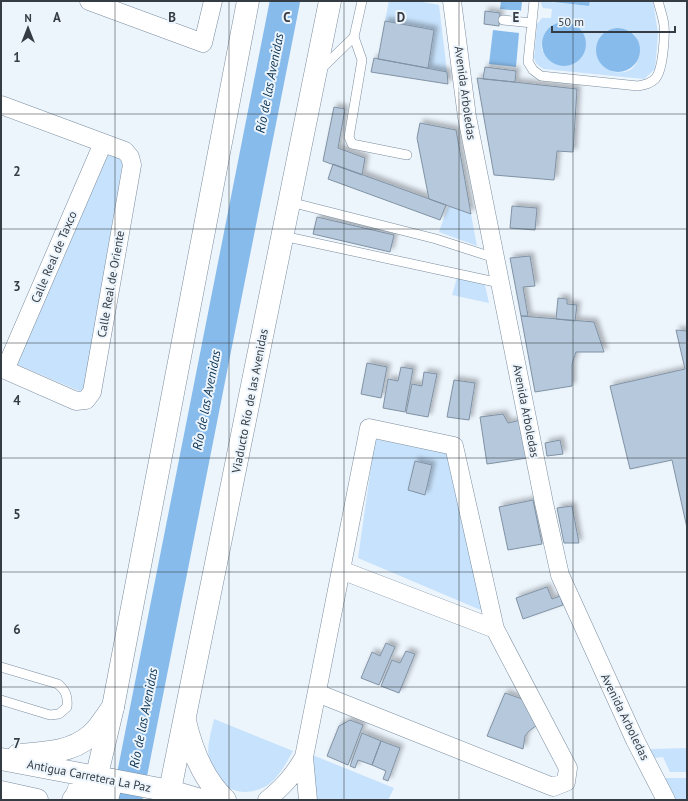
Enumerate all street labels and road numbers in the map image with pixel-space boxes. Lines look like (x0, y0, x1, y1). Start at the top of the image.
street label: Avenida Arboledas (451, 45, 479, 141)
street label: Calle Real de Taxco (27, 209, 80, 305)
street label: Calle Real de Oriente (94, 229, 127, 338)
street label: Viaducto Río de las Avenidas (228, 328, 271, 475)
street label: Avenida Arboledas (510, 363, 543, 459)
street label: Avenida Arboledas (598, 671, 653, 763)
street label: Antigua Carretera La Paz (26, 756, 152, 795)

